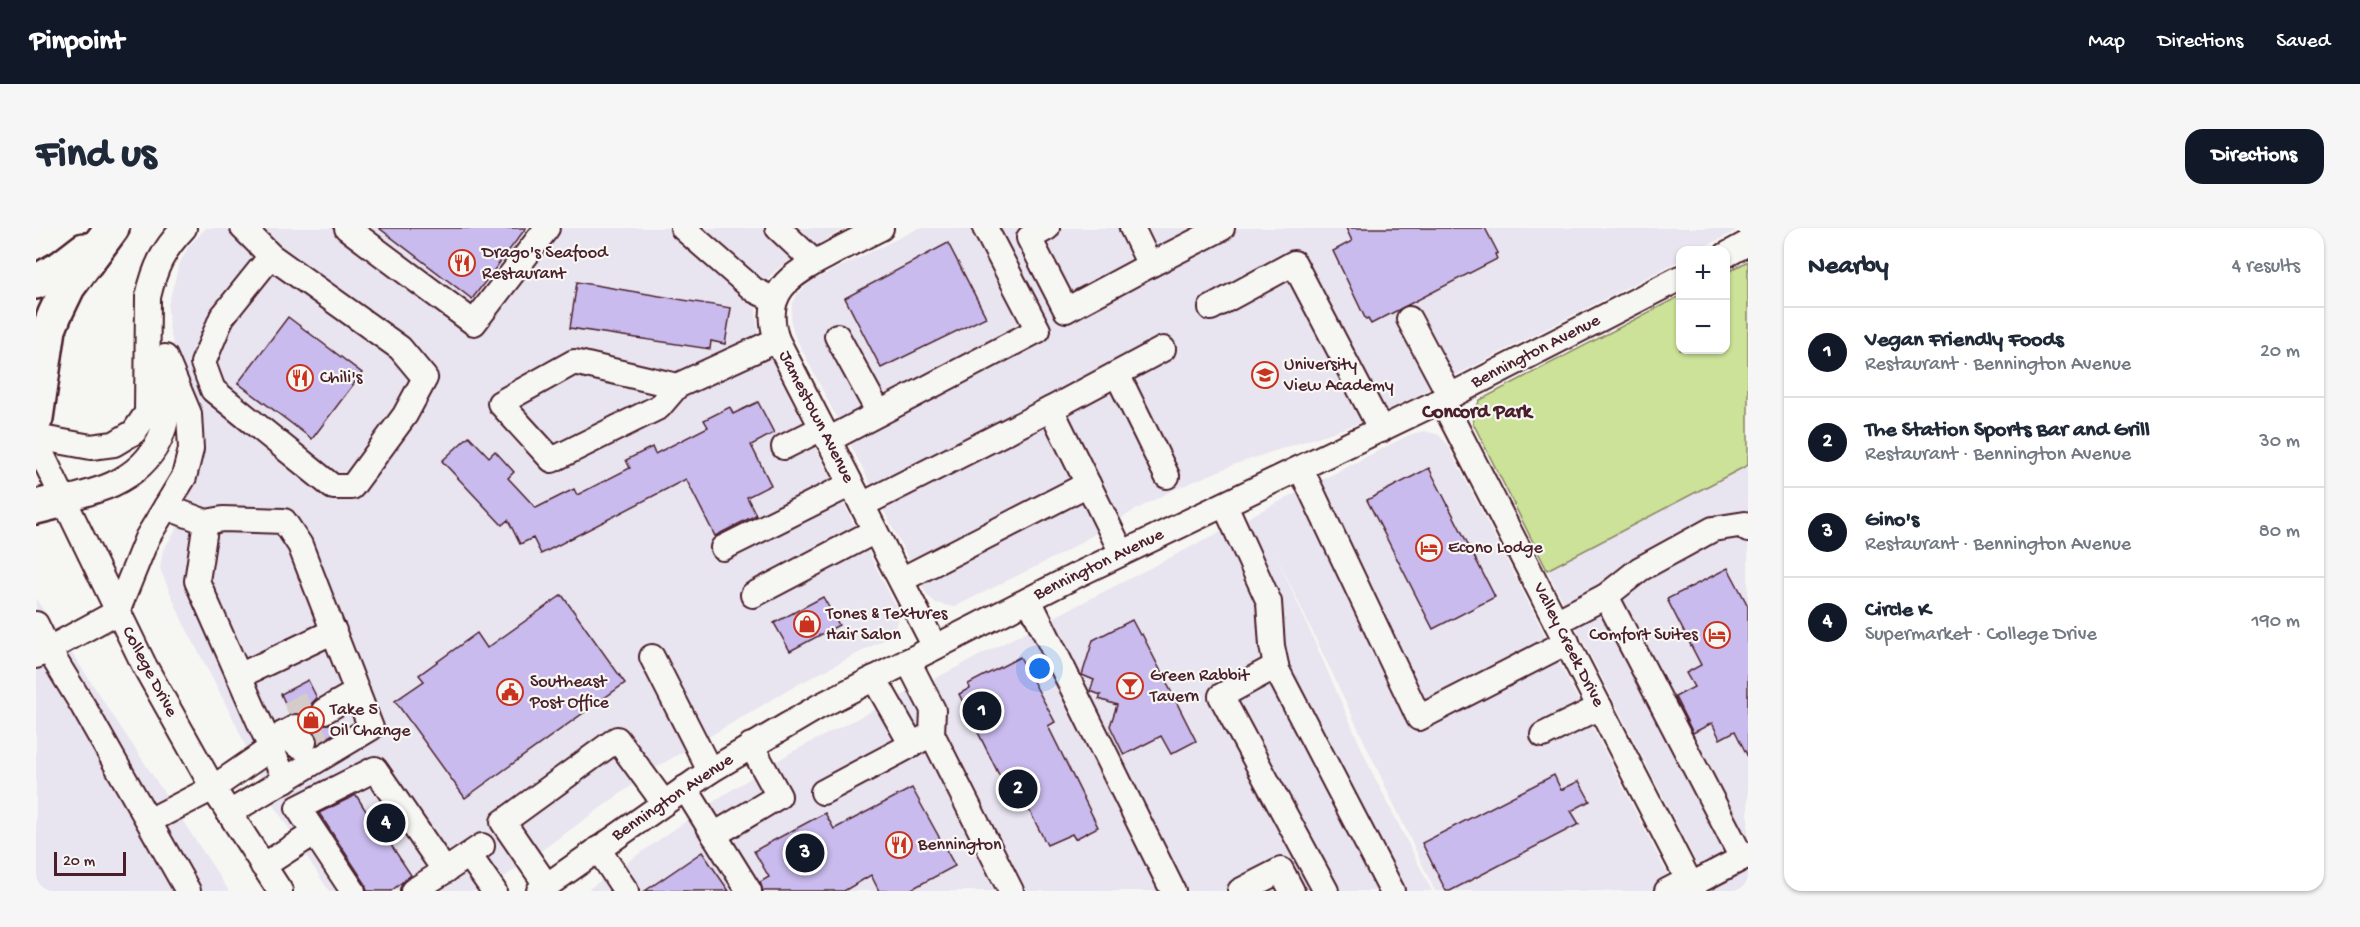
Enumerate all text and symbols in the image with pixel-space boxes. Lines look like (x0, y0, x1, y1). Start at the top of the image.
text: Pinpoint (30, 26, 124, 59)
text: Map (2088, 30, 2125, 55)
text: Directions (2158, 30, 2243, 55)
text: Saved (2276, 30, 2330, 55)
button: Directions (2185, 129, 2324, 184)
text: Find us (36, 132, 156, 181)
place label: Drago's Seafood Restaurant (481, 243, 609, 285)
map controls (1676, 246, 1730, 354)
button: + (1676, 246, 1730, 300)
restaurant icon: Drago's Seafood Restaurant (447, 248, 477, 278)
text: Nearby (1808, 252, 1889, 283)
text: 4 results (2232, 256, 2300, 279)
button: − (1676, 300, 1730, 354)
street label: Bennington Avenue (1467, 310, 1605, 394)
text: Vegan Friendly Foods (1865, 328, 2063, 354)
text: 1 (1823, 341, 1832, 364)
text: 20 m (2260, 341, 2300, 364)
street label: Jamestown Avenue (774, 347, 859, 487)
text: Restaurant · Bennington Avenue (1865, 354, 2131, 377)
place label: University View Academy (1283, 355, 1394, 397)
school or university icon: University View Academy (1250, 360, 1280, 390)
restaurant icon: Chili's (285, 363, 315, 393)
place label: Chili's (320, 368, 364, 389)
district label: Concord Park (1421, 402, 1534, 425)
text: The Station Sports Bar and Grill (1865, 418, 2150, 444)
text: 2 (1823, 431, 1832, 454)
text: 30 m (2259, 431, 2300, 454)
text: Restaurant · Bennington Avenue (1865, 444, 2131, 467)
text: Gino's (1865, 508, 1919, 534)
text: 3 (1822, 521, 1833, 544)
text: 80 m (2259, 521, 2300, 544)
street label: Bennington Avenue (1030, 524, 1168, 606)
hotel icon: Econo Lodge (1414, 533, 1444, 563)
text: Restaurant · Bennington Avenue (1865, 534, 2131, 557)
place label: Econo Lodge (1448, 538, 1544, 559)
street label: Valley Creek Drive (1527, 578, 1609, 711)
text: Circle K (1865, 598, 1930, 624)
place label: Tones & Textures Hair Salon (825, 604, 949, 646)
shop icon: Tones & Textures Hair Salon (792, 609, 822, 639)
text: 4 (1823, 611, 1832, 634)
text: 190 m (2252, 611, 2300, 634)
hotel icon: Comfort Suites (1702, 620, 1732, 650)
street label: College Drive (116, 623, 182, 721)
text: Supermarket · College Drive (1865, 624, 2097, 647)
place label: Comfort Suites (1589, 625, 1699, 646)
your location (1025, 654, 1054, 683)
place label: Green Rabbit Tavern (1149, 666, 1250, 708)
bar icon: Green Rabbit Tavern (1115, 671, 1145, 701)
place label: Southeast Post Office (529, 672, 609, 714)
public building icon: Southeast Post Office (495, 677, 525, 707)
pin: 1 (962, 688, 1002, 734)
place label: Take 5 Oil Change (329, 700, 411, 742)
shop icon: Take 5 Oil Change (296, 705, 326, 735)
street label: Bennington Avenue (607, 749, 738, 847)
pin: 2 (998, 766, 1038, 812)
pin: 4 (366, 800, 406, 846)
pin: 3 (786, 830, 824, 876)
restaurant icon: Bennington (884, 830, 914, 860)
place label: Bennington (917, 835, 1002, 856)
scale bar (54, 849, 126, 876)
text: 20 m (63, 853, 95, 872)

